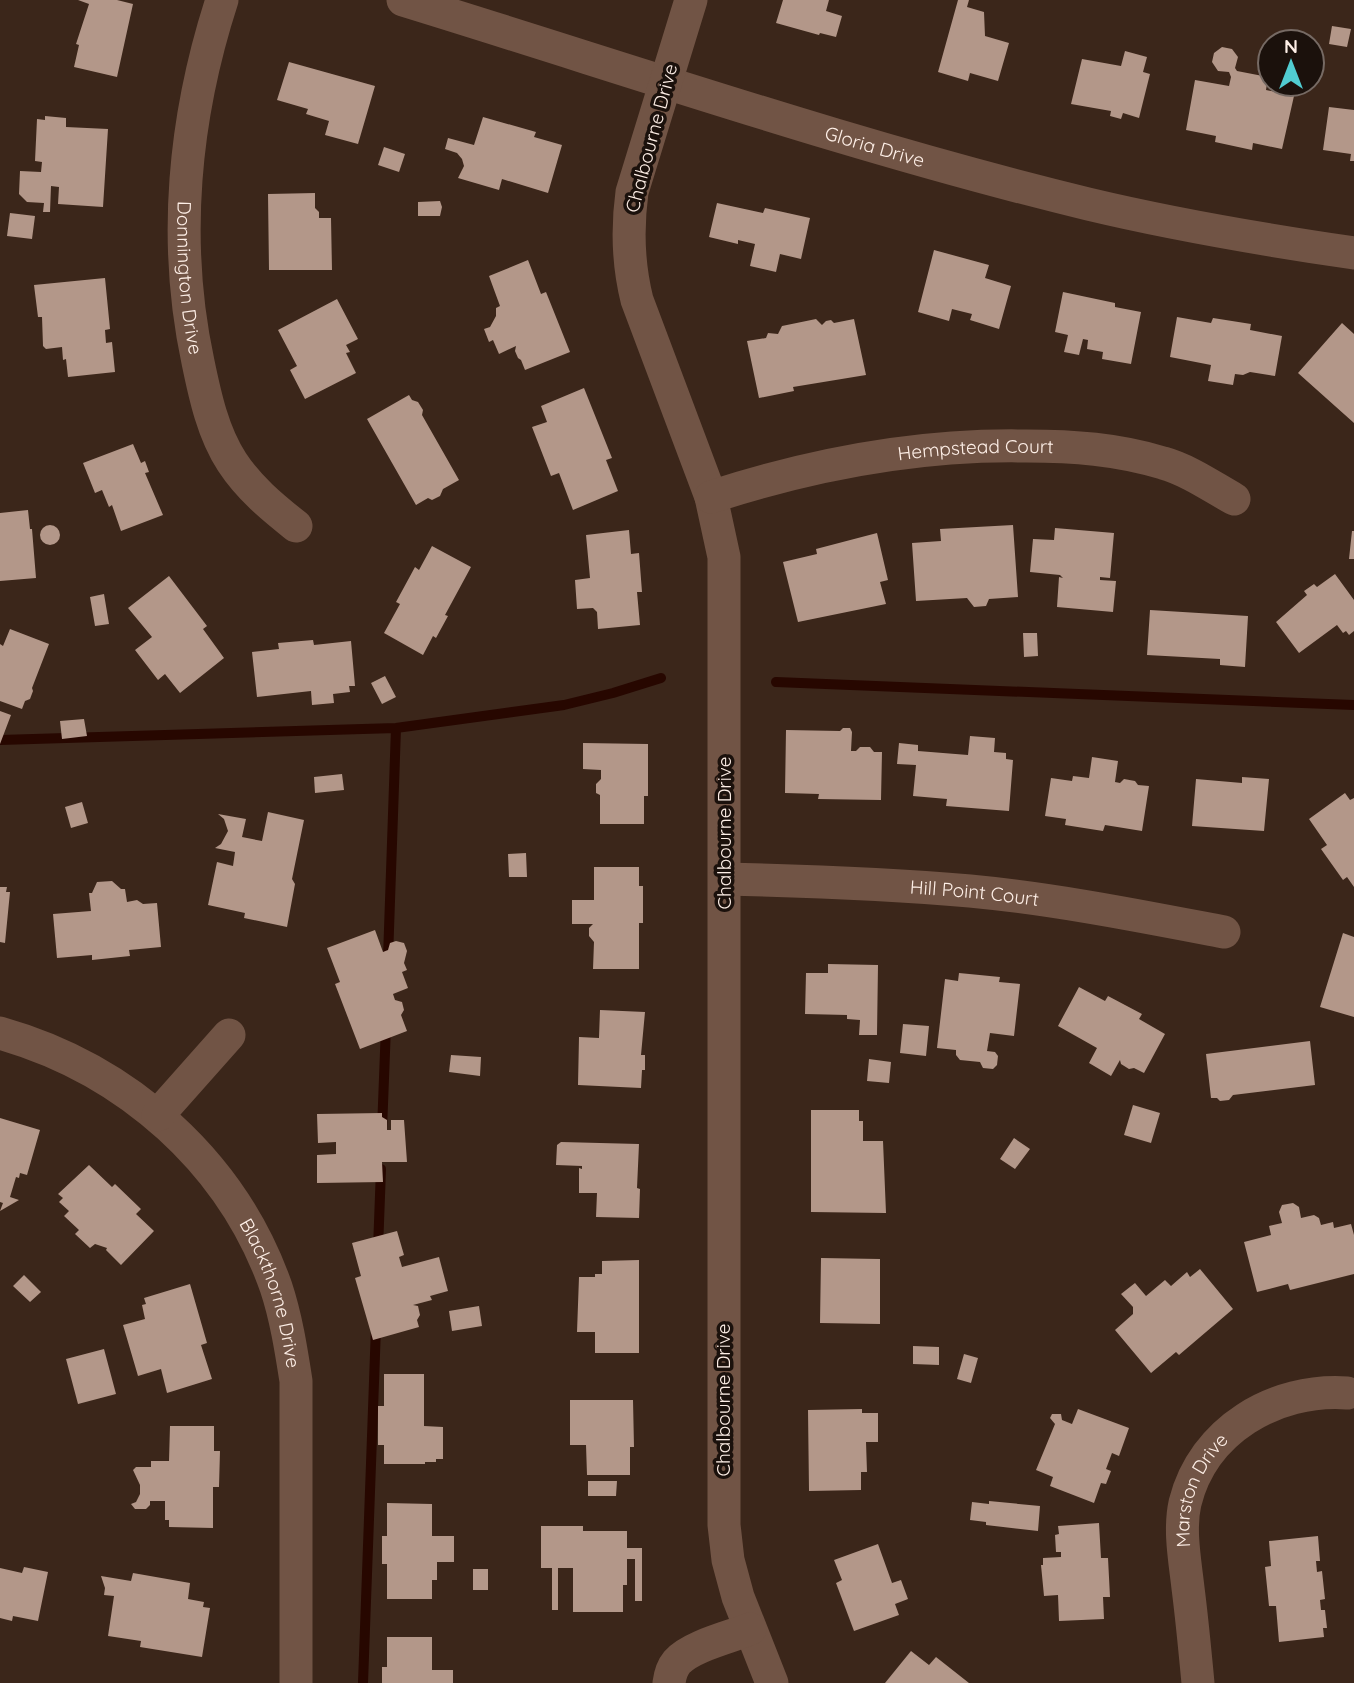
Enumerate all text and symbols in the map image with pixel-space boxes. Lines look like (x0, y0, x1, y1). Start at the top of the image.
north arrow (1256, 28, 1326, 98)
text: N (1284, 34, 1298, 58)
street label: Chalbourne Drive (620, 61, 682, 215)
street label: Gloria Drive (822, 120, 927, 172)
street label: Donnington Drive (172, 201, 208, 356)
street label: Hempstead Court (896, 434, 1054, 465)
street label: Chalbourne Drive (712, 757, 736, 909)
street label: Hill Point Court (909, 875, 1041, 911)
street label: Blackthorne Drive (234, 1214, 306, 1370)
street label: Chalbourne Drive (711, 1324, 735, 1476)
street label: Marston Drive (1170, 1427, 1233, 1548)

